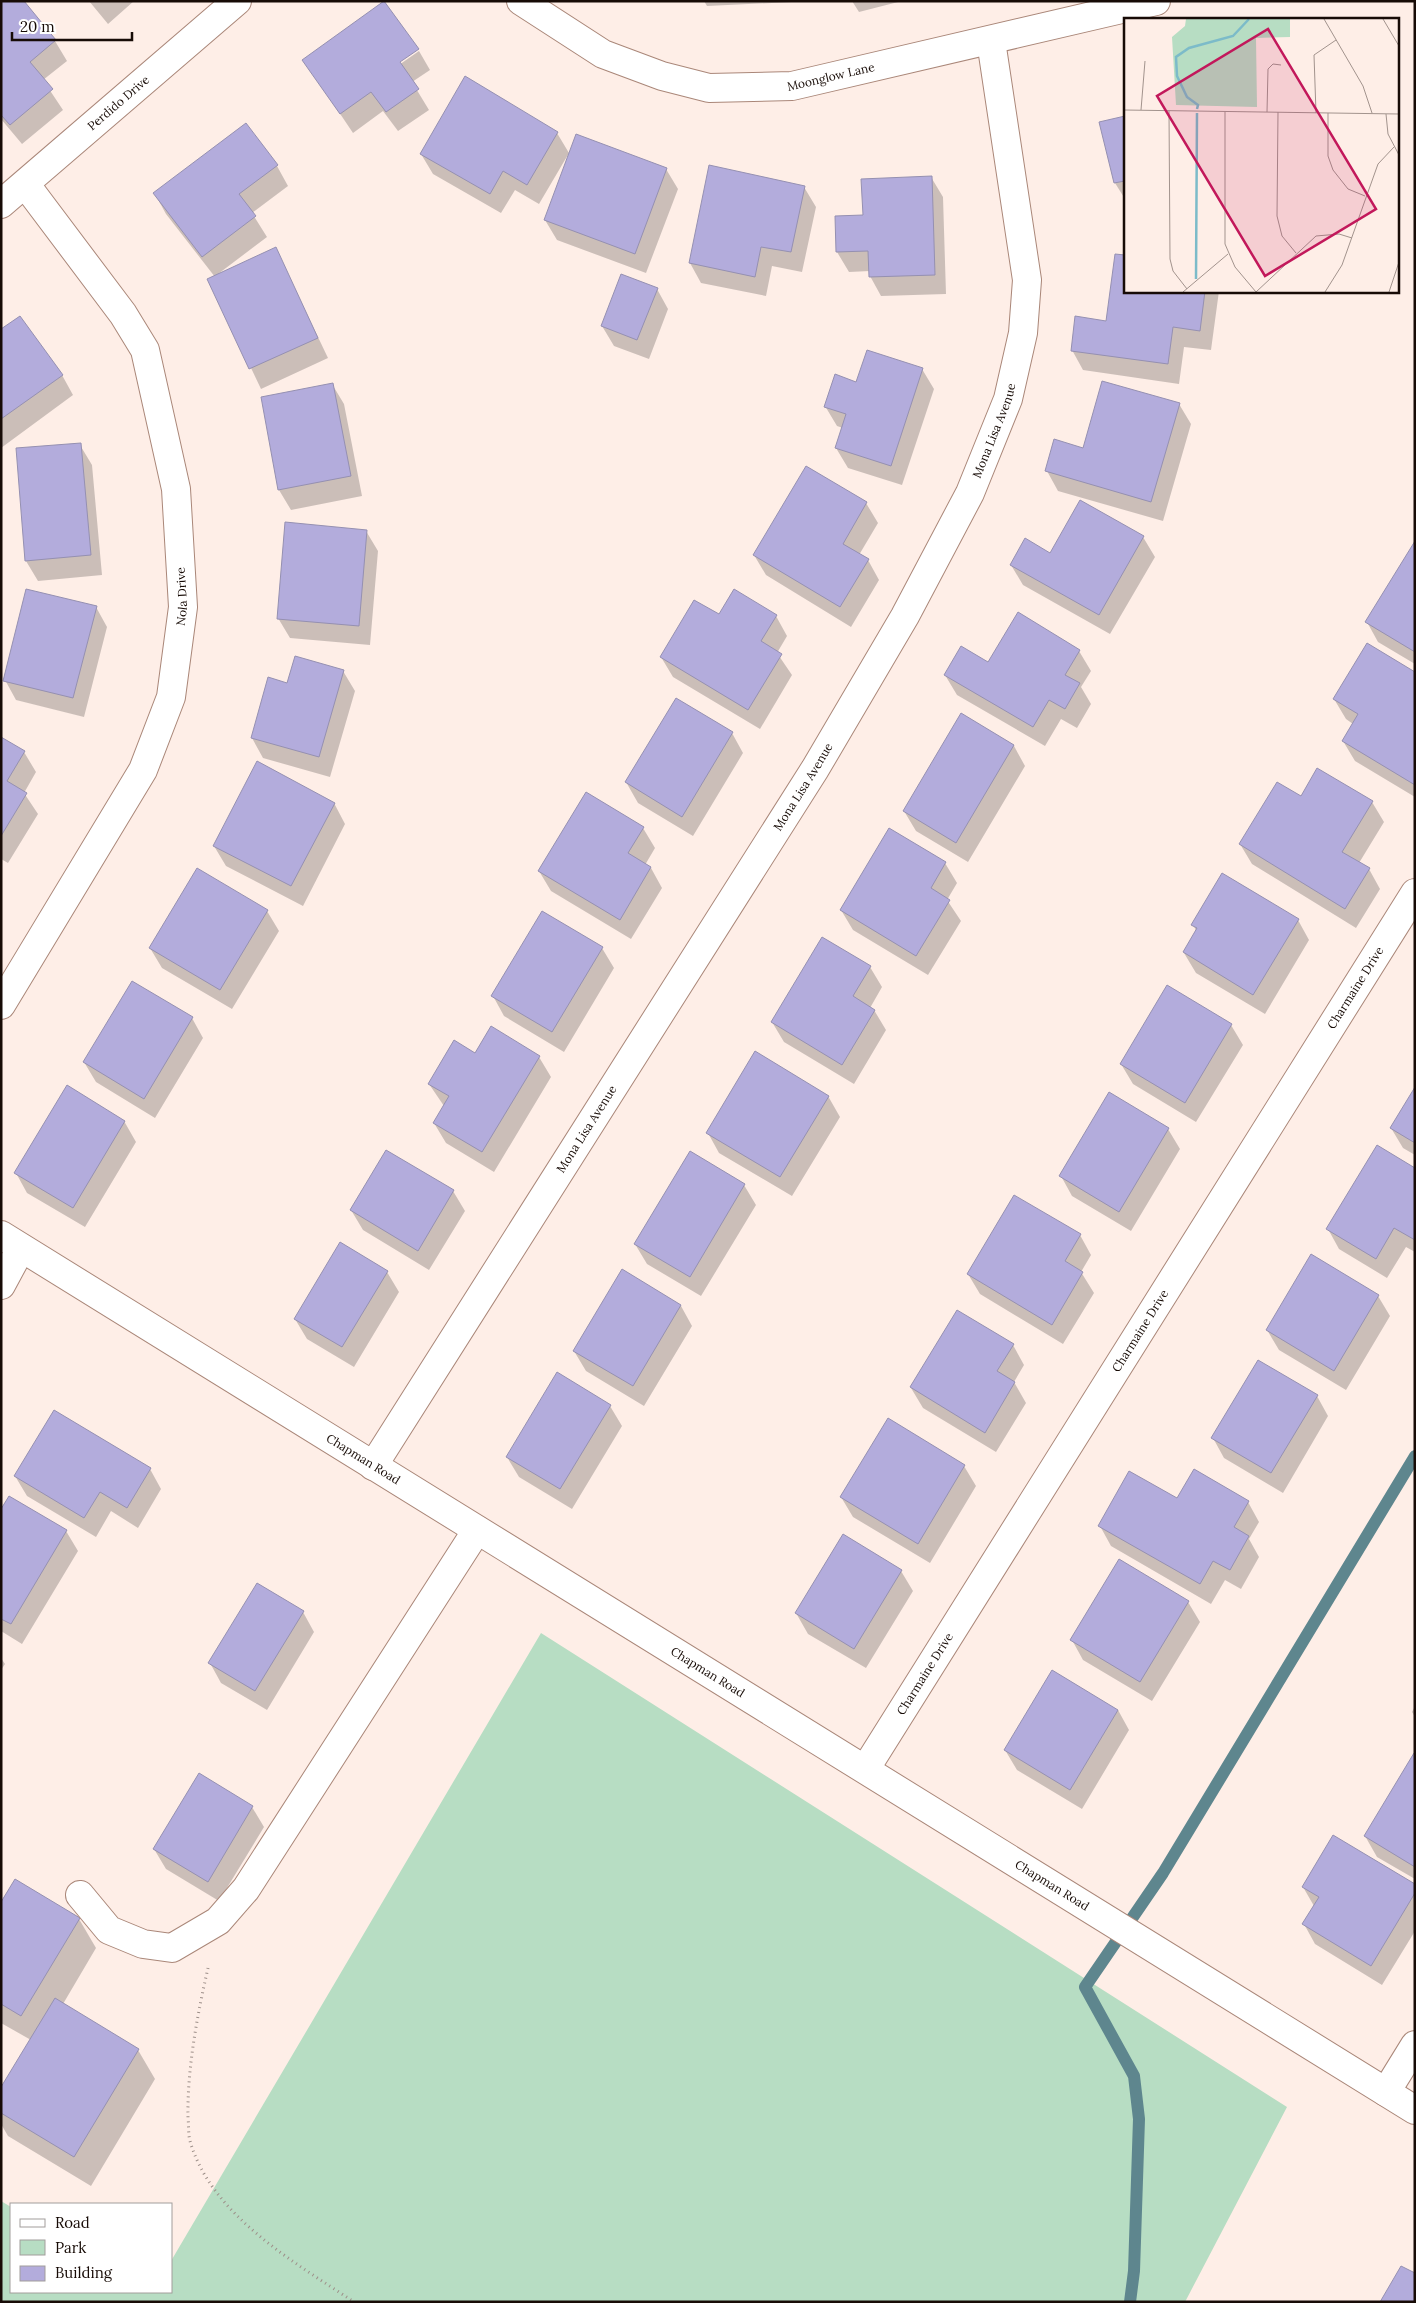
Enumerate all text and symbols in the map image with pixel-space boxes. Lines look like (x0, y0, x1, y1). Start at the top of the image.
scale bar (12, 10, 132, 42)
text: 20 m (20, 17, 55, 36)
inset map (1124, 18, 1398, 292)
street label: Moonglow Lane (785, 59, 876, 94)
street label: Perdido Drive (84, 72, 153, 133)
street label: Mona Lisa Avenue (969, 381, 1018, 480)
street label: Nola Drive (173, 566, 190, 627)
street label: Mona Lisa Avenue (770, 740, 836, 833)
street label: Charmaine Drive (1324, 943, 1387, 1032)
street label: Mona Lisa Avenue (553, 1082, 620, 1175)
street label: Charmaine Drive (1108, 1286, 1172, 1375)
street label: Chapman Road (324, 1430, 403, 1487)
street label: Charmaine Drive (893, 1629, 956, 1718)
street label: Chapman Road (668, 1643, 748, 1700)
street label: Chapman Road (1013, 1856, 1092, 1914)
legend (10, 2203, 172, 2293)
text: Road (55, 2213, 90, 2232)
text: Park (55, 2238, 86, 2257)
text: Building (55, 2263, 113, 2282)

